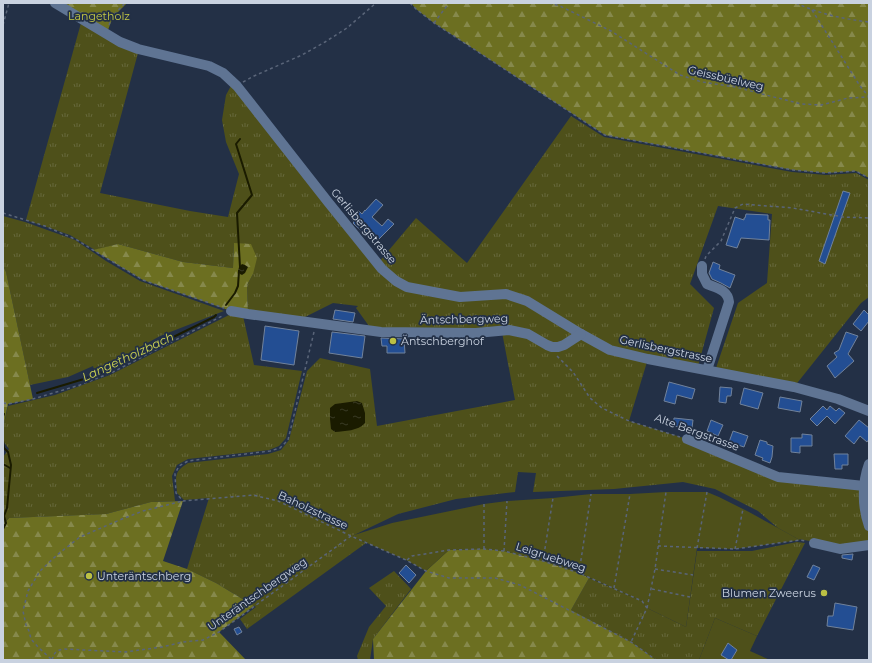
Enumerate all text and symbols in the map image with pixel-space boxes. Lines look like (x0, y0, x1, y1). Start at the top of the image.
park label: Langetholz (68, 9, 130, 23)
street label: Geissbüelweg (687, 63, 765, 93)
street label: Gerlisbergstrasse (328, 185, 400, 267)
street label: Äntschbergweg (420, 311, 508, 327)
water label: Langetholzbach (79, 329, 176, 384)
street label: Gerlisbergstrasse (618, 332, 714, 366)
place label: Äntschberghof (401, 334, 485, 348)
marker: Äntschberghof (388, 336, 398, 346)
street label: Alte Bergstrasse (653, 410, 742, 454)
street label: Baholzstrasse (276, 488, 350, 532)
street label: Leigruebweg (514, 539, 588, 575)
street label: Unteräntschbergweg (205, 554, 309, 634)
place label: Unteräntschberg (97, 569, 191, 583)
marker: Unteräntschberg (84, 571, 94, 581)
place label: Blumen Zweerus (722, 586, 817, 600)
marker: Blumen Zweerus (819, 588, 829, 598)

